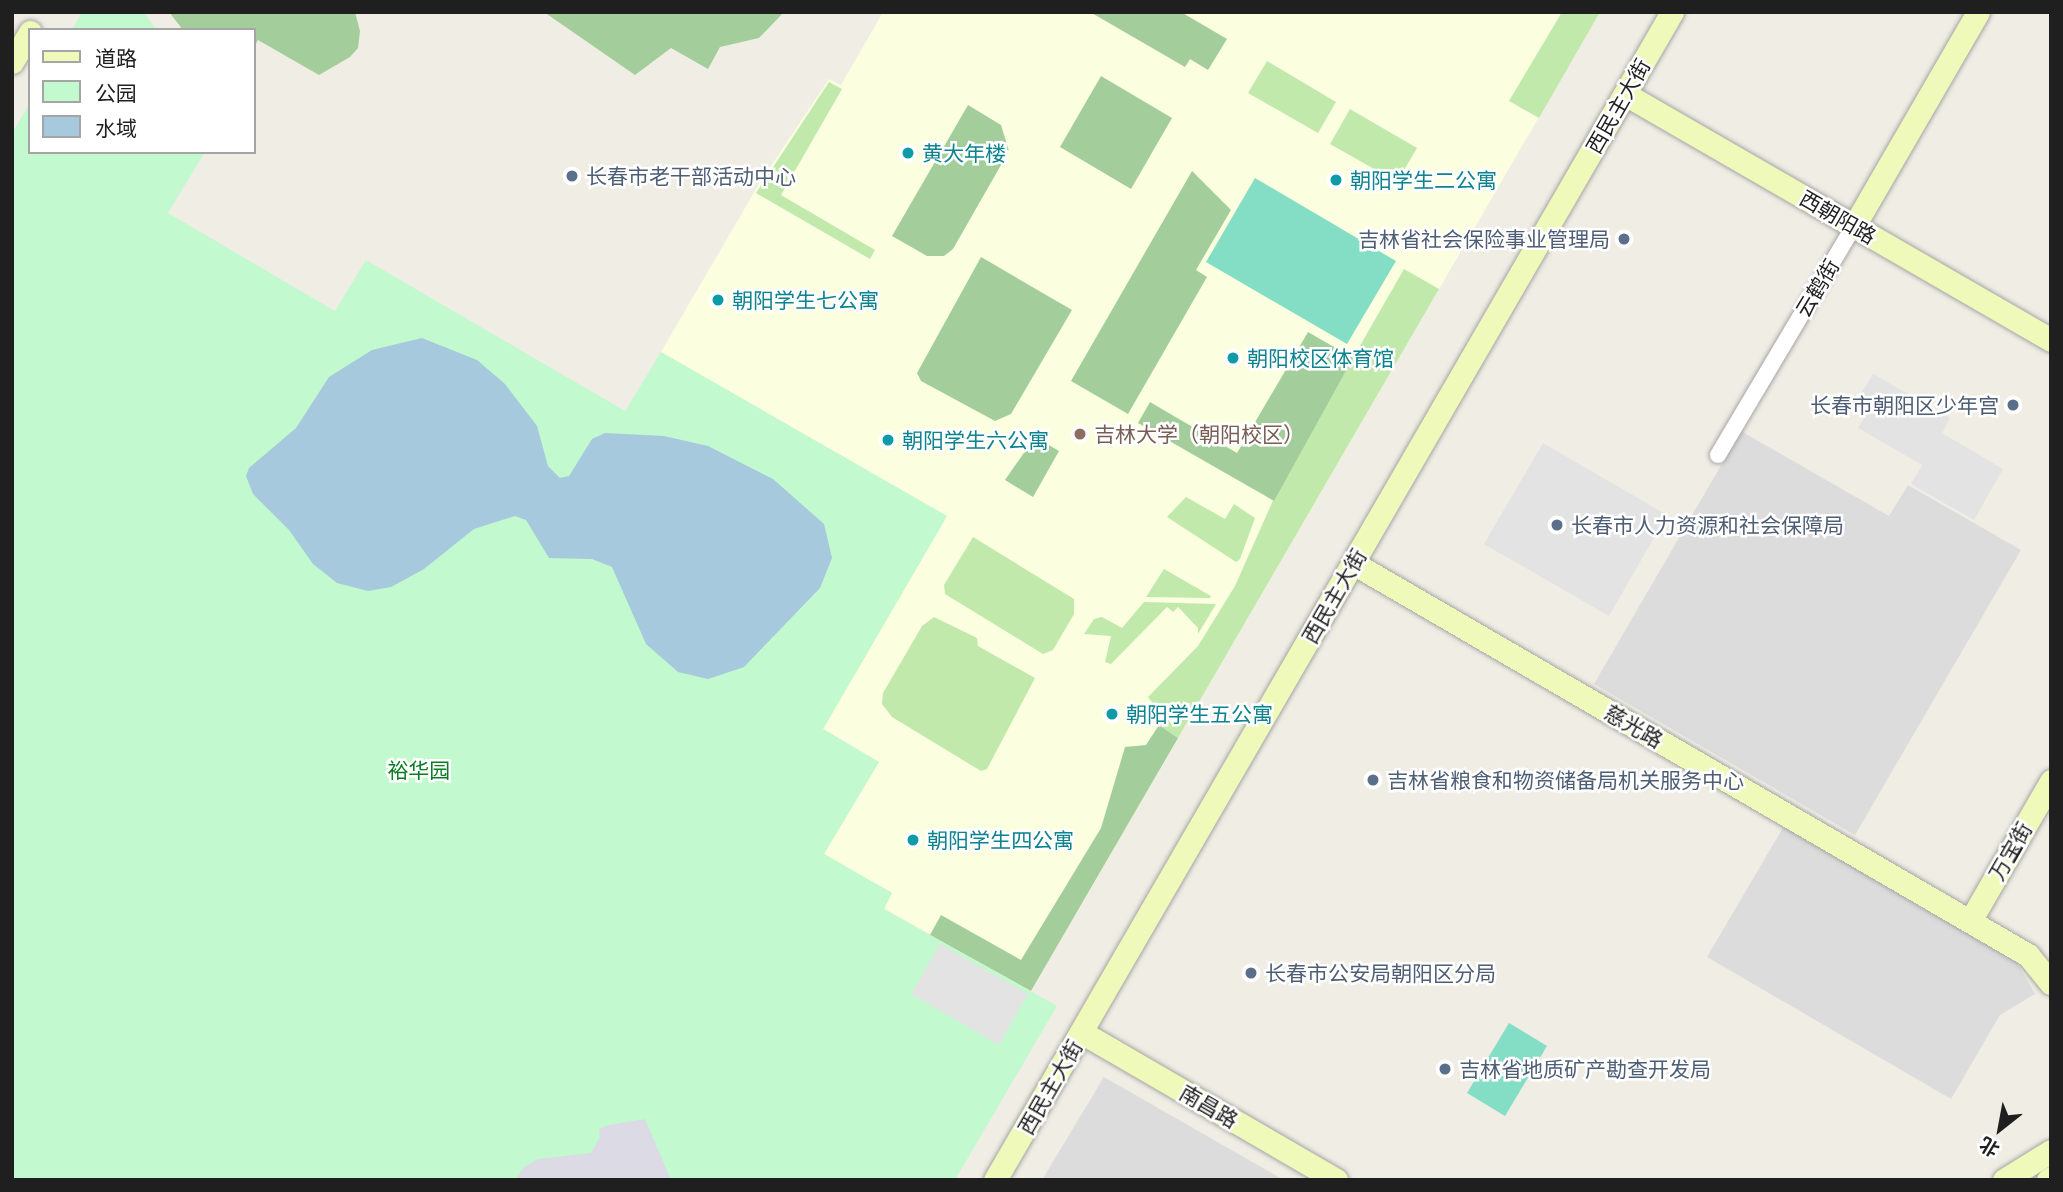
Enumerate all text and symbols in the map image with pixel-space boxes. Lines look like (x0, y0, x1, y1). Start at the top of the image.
legend (28, 28, 256, 154)
text: 道路 (95, 46, 137, 70)
street label: 西民主大街 (1581, 54, 1655, 158)
text: 公园 (95, 81, 137, 105)
text: 水域 (95, 116, 137, 140)
place label: 黄大年楼 (922, 140, 1006, 166)
marker: 黄大年楼 (900, 145, 916, 161)
place label: 长春市老干部活动中心 (586, 163, 796, 189)
place label: 朝阳学生二公寓 (1350, 167, 1497, 193)
marker: 长春市老干部活动中心 (564, 168, 580, 184)
marker: 朝阳学生二公寓 (1328, 172, 1344, 188)
street label: 西朝阳路 (1795, 185, 1881, 249)
place label: 吉林省社会保险事业管理局 (1358, 226, 1610, 252)
marker: 吉林省社会保险事业管理局 (1616, 231, 1632, 247)
street label: 云鹤街 (1790, 255, 1844, 321)
place label: 朝阳学生七公寓 (732, 287, 879, 313)
marker: 朝阳学生七公寓 (710, 292, 726, 308)
place label: 朝阳校区体育馆 (1247, 345, 1394, 371)
marker: 朝阳校区体育馆 (1225, 350, 1241, 366)
place label: 长春市朝阳区少年宫 (1810, 392, 1999, 418)
marker: 长春市朝阳区少年宫 (2005, 397, 2021, 413)
place label: 吉林大学（朝阳校区） (1094, 421, 1304, 447)
marker: 吉林大学（朝阳校区） (1072, 426, 1088, 442)
place label: 朝阳学生六公寓 (902, 427, 1049, 453)
marker: 朝阳学生六公寓 (880, 432, 896, 448)
place label: 长春市人力资源和社会保障局 (1571, 512, 1844, 538)
marker: 长春市人力资源和社会保障局 (1549, 517, 1565, 533)
street label: 西民主大街 (1297, 544, 1371, 648)
street label: 慈光路 (1600, 699, 1668, 753)
place label: 朝阳学生五公寓 (1126, 701, 1273, 727)
marker: 朝阳学生五公寓 (1104, 706, 1120, 722)
park label: 裕华园 (388, 757, 450, 783)
place label: 吉林省粮食和物资储备局机关服务中心 (1387, 767, 1744, 793)
marker: 吉林省粮食和物资储备局机关服务中心 (1365, 772, 1381, 788)
street label: 万宝街 (1983, 817, 2037, 885)
place label: 朝阳学生四公寓 (927, 827, 1074, 853)
marker: 朝阳学生四公寓 (905, 832, 921, 848)
place label: 长春市公安局朝阳区分局 (1265, 960, 1496, 986)
marker: 长春市公安局朝阳区分局 (1243, 965, 1259, 981)
street label: 西民主大街 (1013, 1035, 1087, 1139)
place label: 吉林省地质矿产勘查开发局 (1459, 1056, 1711, 1082)
marker: 吉林省地质矿产勘查开发局 (1437, 1061, 1453, 1077)
street label: 南昌路 (1175, 1079, 1243, 1133)
north arrow (1965, 1094, 2035, 1164)
text: 北 (1975, 1133, 2003, 1161)

